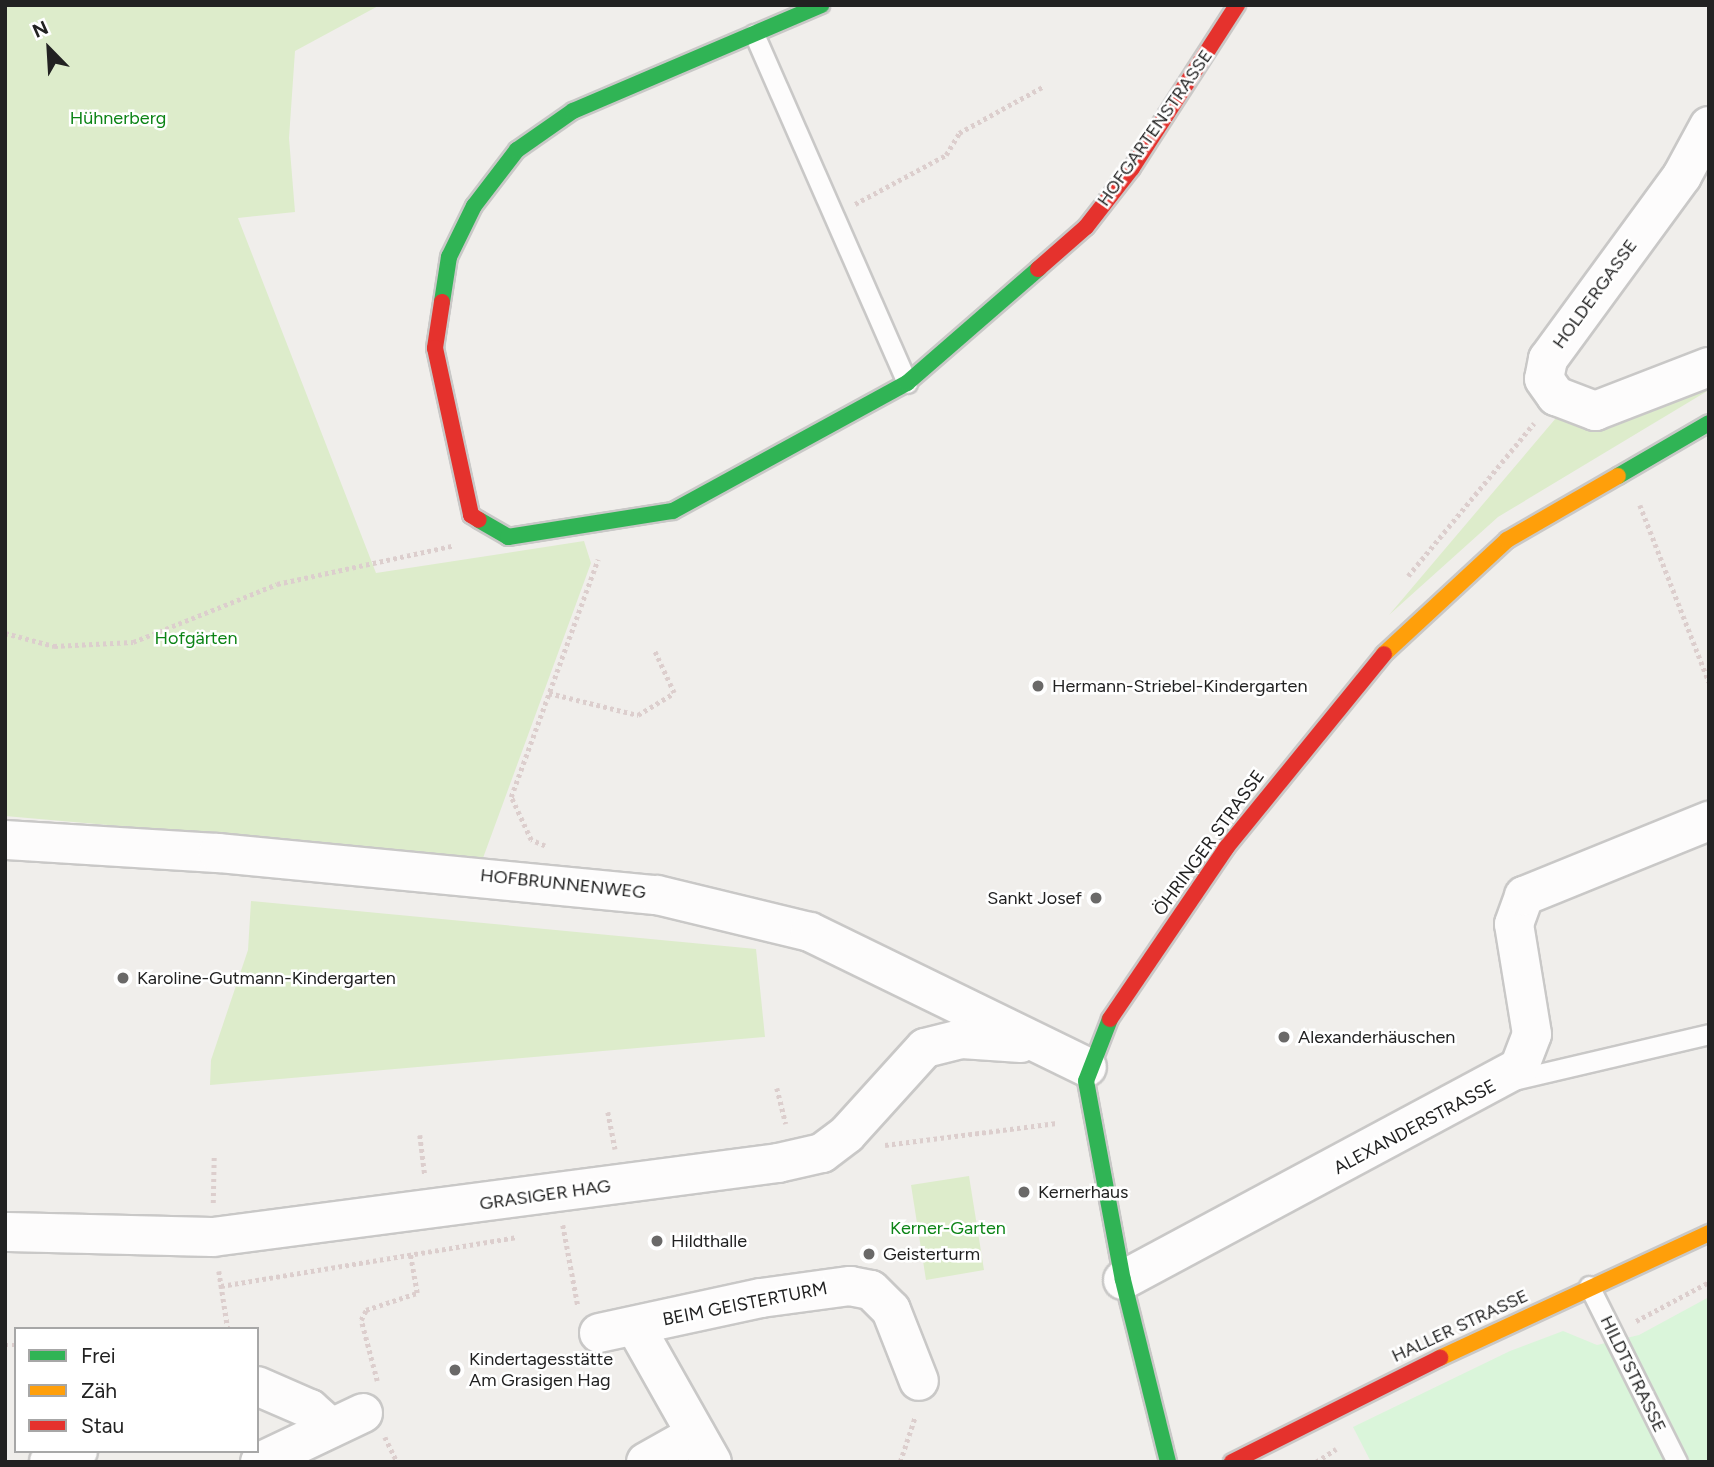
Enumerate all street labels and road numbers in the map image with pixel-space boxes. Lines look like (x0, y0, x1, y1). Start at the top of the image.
street label: HOFGARTENSTRASSE (1093, 46, 1217, 210)
street label: HOLDERGASSE (1548, 235, 1642, 353)
street label: ÖHRINGER STRASSE (1149, 766, 1269, 920)
street label: HOFBRUNNENWEG (479, 865, 647, 903)
street label: ALEXANDERSTRASSE (1330, 1075, 1500, 1179)
street label: GRASIGER HAG (478, 1175, 612, 1215)
street label: BEIM GEISTERTURM (661, 1277, 829, 1331)
street label: HALLER STRASSE (1388, 1285, 1532, 1367)
street label: HILDTSTRASSE (1595, 1312, 1671, 1436)

